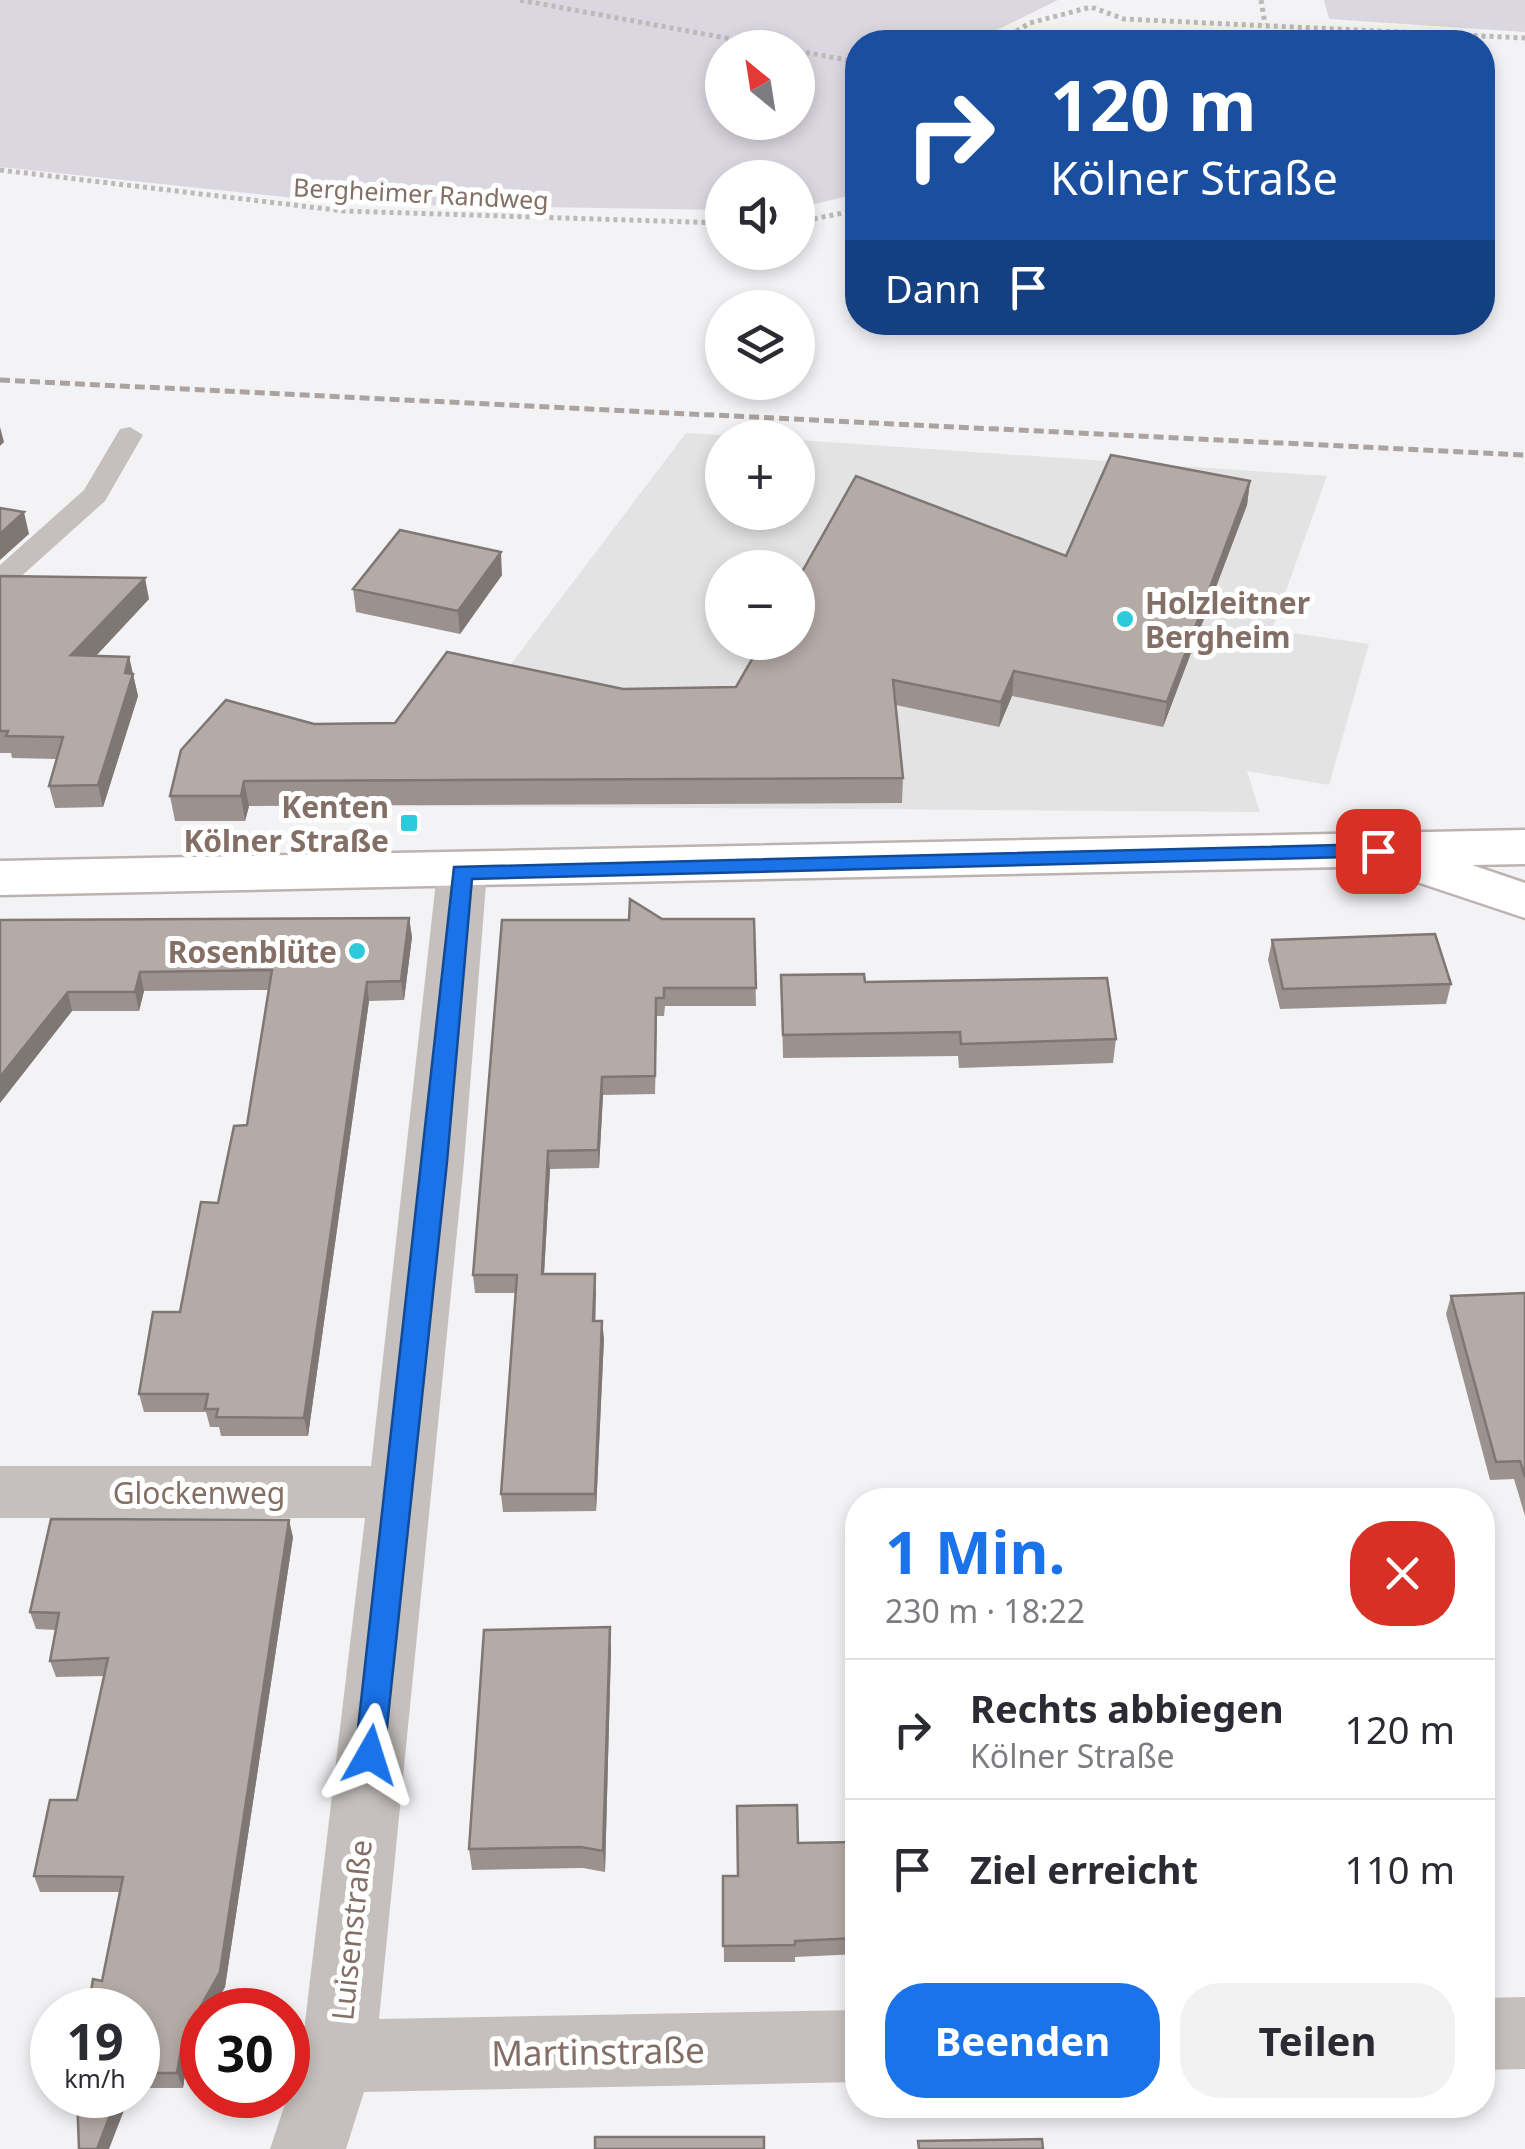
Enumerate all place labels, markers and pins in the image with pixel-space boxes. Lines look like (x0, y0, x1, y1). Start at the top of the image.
place label: Holzleitner Bergheim (1145, 582, 1311, 657)
marker: Holzleitner Bergheim (1114, 608, 1136, 630)
place label: Kenten Kölner Straße (183, 786, 389, 861)
pin (1336, 809, 1421, 894)
marker: Kenten Kölner Straße (398, 812, 420, 834)
place label: Rosenblüte (168, 931, 337, 972)
marker: Rosenblüte (346, 940, 368, 962)

